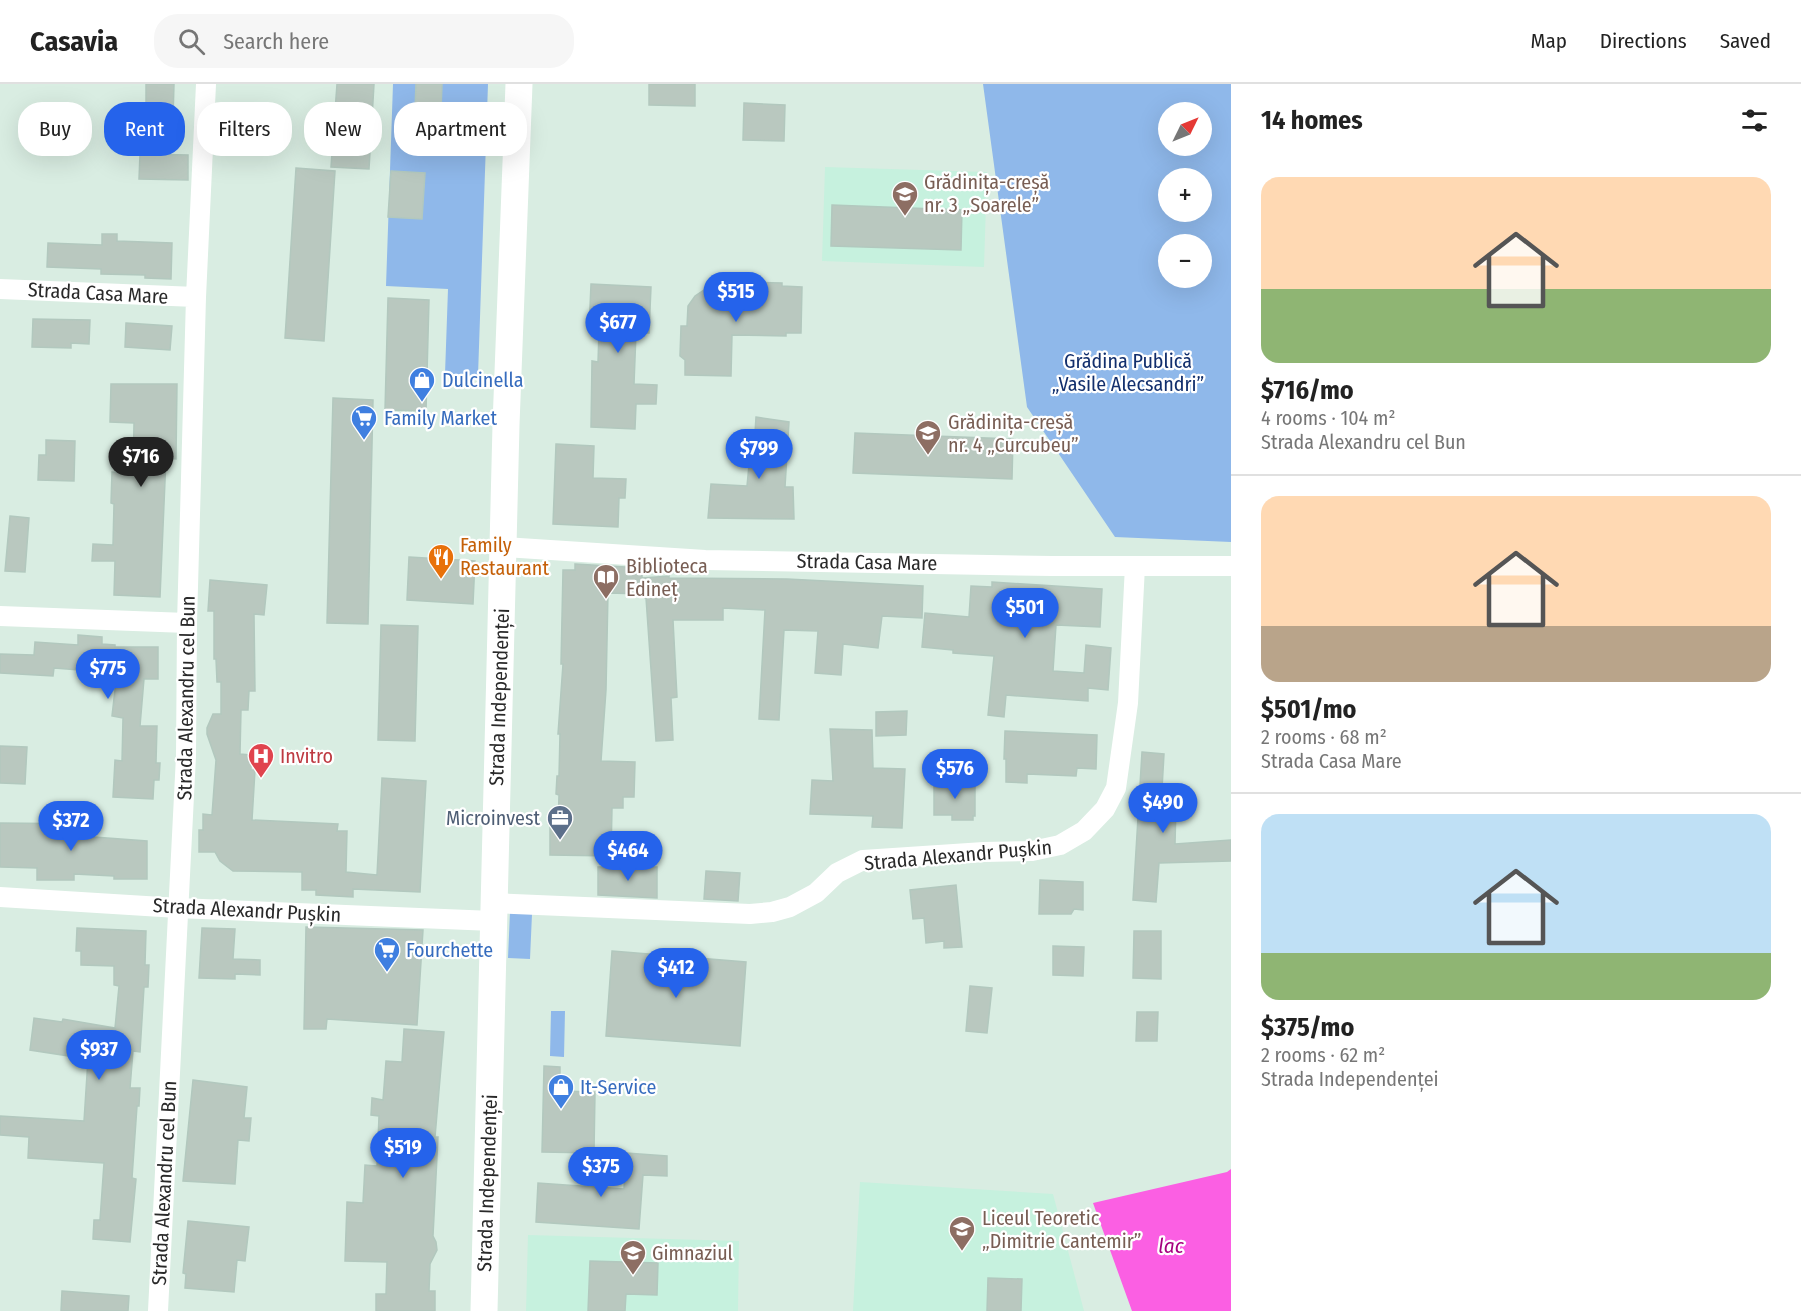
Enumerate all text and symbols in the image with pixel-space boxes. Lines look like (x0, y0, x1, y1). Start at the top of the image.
search box (154, 14, 574, 68)
text: Casavia (30, 25, 118, 58)
icon: search (175, 25, 208, 58)
text: Search here (223, 28, 329, 55)
text: Map (1530, 28, 1567, 54)
text: Directions (1600, 28, 1687, 54)
text: Saved (1720, 28, 1771, 54)
chip: Buy (18, 102, 92, 156)
chip: Rent (104, 102, 185, 156)
chip: Filters (197, 102, 292, 156)
chip: New (304, 102, 382, 156)
chip: Apartment (394, 102, 527, 156)
north arrow (1158, 102, 1212, 156)
map controls (1158, 102, 1212, 288)
icon: filters (1738, 104, 1771, 137)
text: 14 homes (1261, 105, 1363, 136)
button: + (1158, 168, 1212, 222)
place label: Grădinița-creșă nr. 3 „Soarele” (924, 170, 1049, 217)
school or university icon: Grădinița-creșă nr. 3 „Soarele” (890, 179, 920, 217)
icon: home (1462, 216, 1570, 324)
button: − (1158, 234, 1212, 288)
pin: $515 (700, 272, 772, 323)
street label: Strada Casa Mare (27, 277, 169, 309)
text: $515 (718, 279, 754, 303)
pin: $677 (582, 303, 654, 354)
text: $677 (599, 310, 637, 334)
park label: Grădina Publică „Vasile Alecsandri” (1052, 349, 1204, 396)
shop icon: Dulcinella (407, 365, 437, 403)
place label: Dulcinella (442, 368, 524, 392)
text: $716/mo (1261, 375, 1354, 406)
supermarket icon: Family Market (349, 403, 379, 441)
place label: Family Market (384, 406, 497, 430)
text: 4 rooms · 104 m² (1261, 406, 1396, 430)
place label: Grădinița-creșă nr. 4 „Curcubeu” (948, 410, 1079, 457)
school or university icon: Grădinița-creșă nr. 4 „Curcubeu” (913, 418, 943, 456)
pin: $799 (723, 429, 795, 480)
text: Strada Alexandru cel Bun (1261, 430, 1466, 454)
text: $799 (740, 436, 778, 460)
pin: $716 (105, 437, 177, 488)
text: $716 (123, 444, 159, 468)
place label: Family Restaurant (460, 533, 549, 580)
icon: home (1462, 535, 1570, 643)
restaurant icon: Family Restaurant (426, 542, 456, 580)
street label: Strada Casa Mare (796, 549, 938, 575)
place label: Biblioteca Edineț (626, 554, 708, 602)
library icon: Biblioteca Edineț (591, 562, 621, 600)
pin: $501 (989, 588, 1061, 639)
street label: Strada Alexandru cel Bun (172, 595, 200, 801)
text: $501 (1006, 595, 1044, 619)
street label: Strada Independenței (484, 608, 515, 786)
pin: $775 (72, 649, 144, 700)
text: $775 (90, 656, 126, 680)
text: $501/mo (1261, 694, 1356, 725)
text: 2 rooms · 68 m² (1261, 725, 1387, 749)
hospital icon: Invitro (246, 741, 276, 779)
place label: Invitro (280, 744, 333, 768)
pin: $576 (919, 749, 991, 800)
text: Strada Casa Mare (1261, 749, 1402, 773)
text: $576 (936, 756, 974, 780)
pin: $490 (1127, 783, 1199, 834)
text: $490 (1142, 790, 1184, 814)
pin: $372 (35, 801, 107, 852)
office icon: Microinvest (545, 803, 575, 841)
place label: Microinvest (446, 806, 540, 830)
text: $372 (52, 808, 90, 832)
pin: $464 (592, 831, 664, 882)
street label: Strada Alexandr Pușkin (863, 835, 1053, 876)
text: $464 (608, 838, 648, 862)
icon: home (1462, 853, 1570, 961)
street label: Strada Alexandr Pușkin (152, 893, 342, 928)
supermarket icon: Fourchette (372, 935, 402, 973)
place label: Fourchette (406, 938, 493, 962)
pin: $412 (640, 948, 712, 999)
text: $412 (658, 955, 694, 979)
text: $375/mo (1261, 1012, 1354, 1043)
pin: $937 (63, 1030, 135, 1081)
text: $937 (80, 1037, 118, 1061)
text: 2 rooms · 62 m² (1261, 1043, 1385, 1067)
text: Strada Independenței (1261, 1067, 1439, 1091)
shop icon: It-Service (546, 1072, 576, 1110)
place label: It-Service (580, 1075, 656, 1099)
street label: Strada Alexandru cel Bun (147, 1080, 181, 1286)
street label: Strada Independenței (472, 1094, 503, 1272)
pin: $519 (367, 1128, 439, 1179)
text: $519 (384, 1135, 422, 1159)
pin: $375 (565, 1147, 637, 1198)
text: $375 (582, 1154, 620, 1178)
place label: Liceul Teoretic „Dimitrie Cantemir” (982, 1206, 1142, 1253)
school or university icon: Liceul Teoretic „Dimitrie Cantemir” (947, 1214, 977, 1252)
water label: lac (1158, 1233, 1185, 1259)
school or university icon: Gimnaziul (618, 1238, 648, 1276)
place label: Gimnaziul (652, 1241, 733, 1265)

